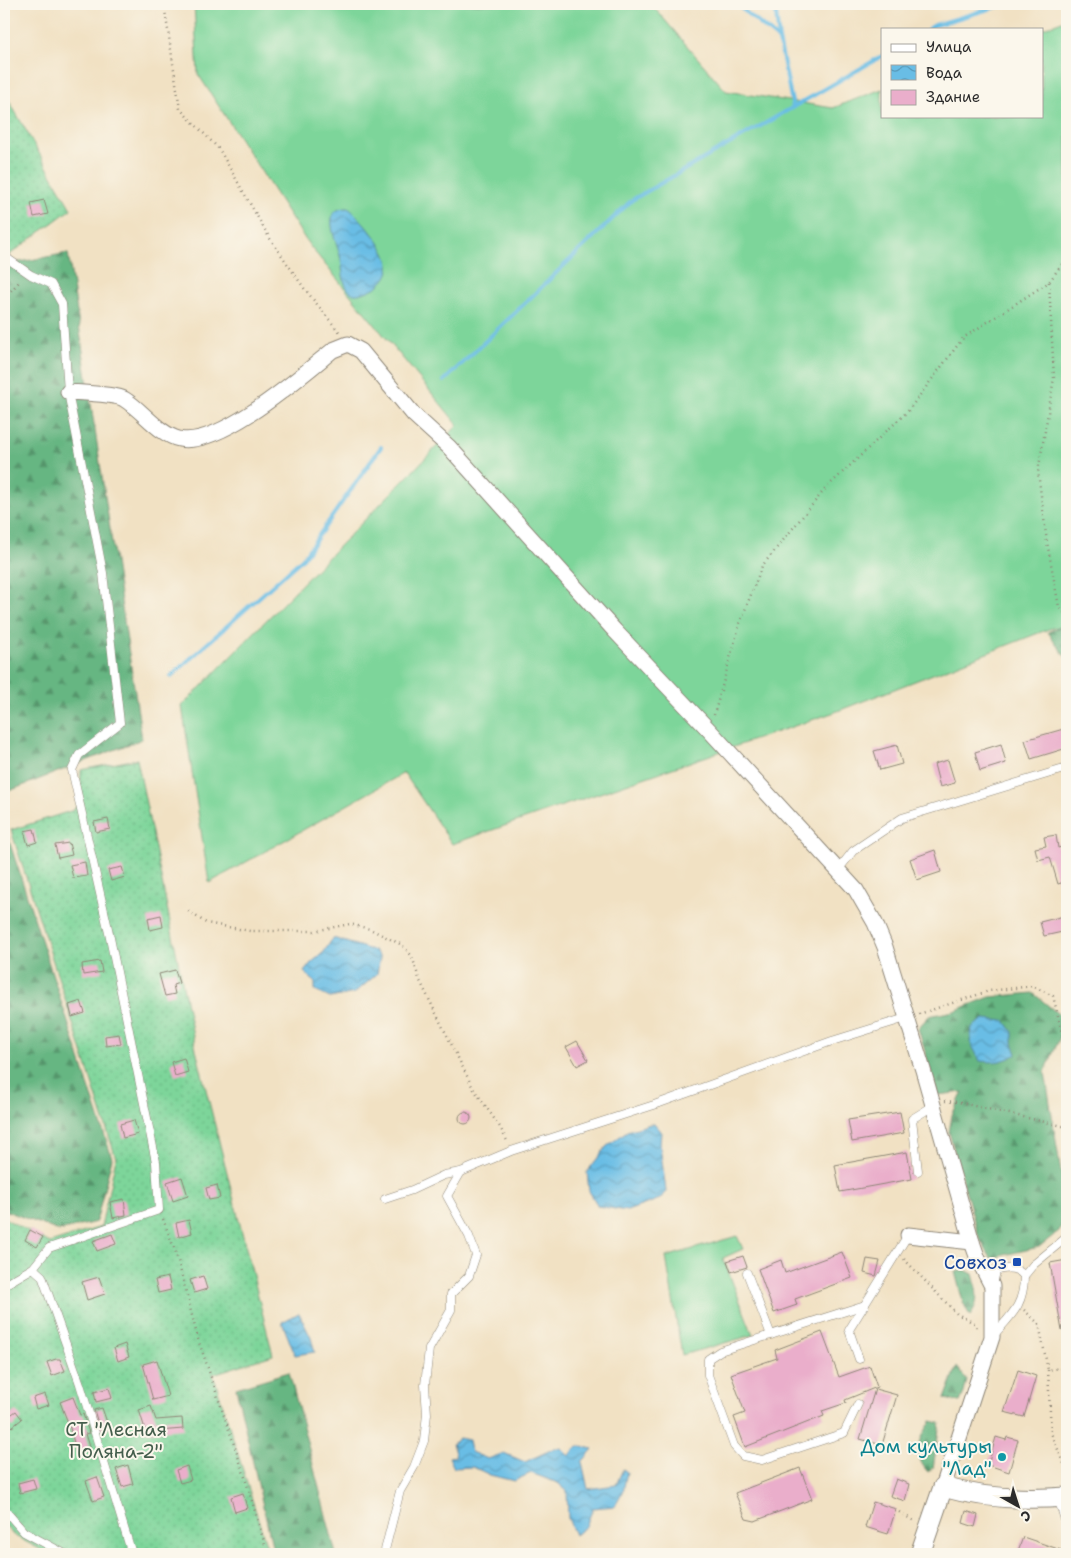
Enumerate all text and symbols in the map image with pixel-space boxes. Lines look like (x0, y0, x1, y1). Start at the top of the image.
legend (881, 28, 1044, 118)
text: Улица (926, 37, 972, 57)
text: Вода (926, 63, 963, 83)
text: Здание (926, 87, 980, 107)
place label: Совхоз (944, 1250, 1007, 1275)
marker: Совхоз (1011, 1256, 1023, 1268)
park label: СТ "Лесная Поляна-2" (65, 1417, 167, 1464)
place label: Дом культуры "Лад" (860, 1434, 992, 1481)
marker: Дом культуры "Лад" (996, 1451, 1008, 1463)
north arrow (994, 1480, 1044, 1530)
text: С (1017, 1506, 1035, 1526)

